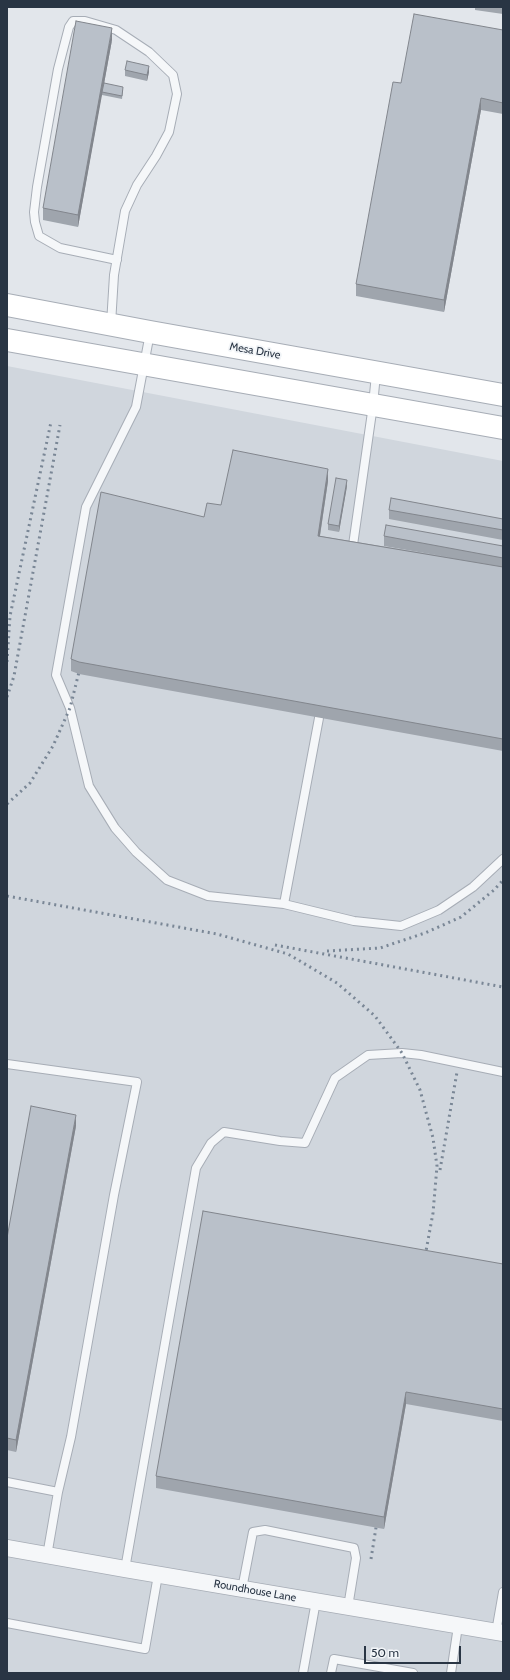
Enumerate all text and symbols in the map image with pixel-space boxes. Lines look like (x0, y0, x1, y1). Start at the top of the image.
street label: Mesa Drive (229, 340, 281, 362)
street label: Roundhouse Lane (213, 1577, 297, 1605)
scale bar (366, 1638, 463, 1664)
text: 50 m (371, 1645, 399, 1660)

